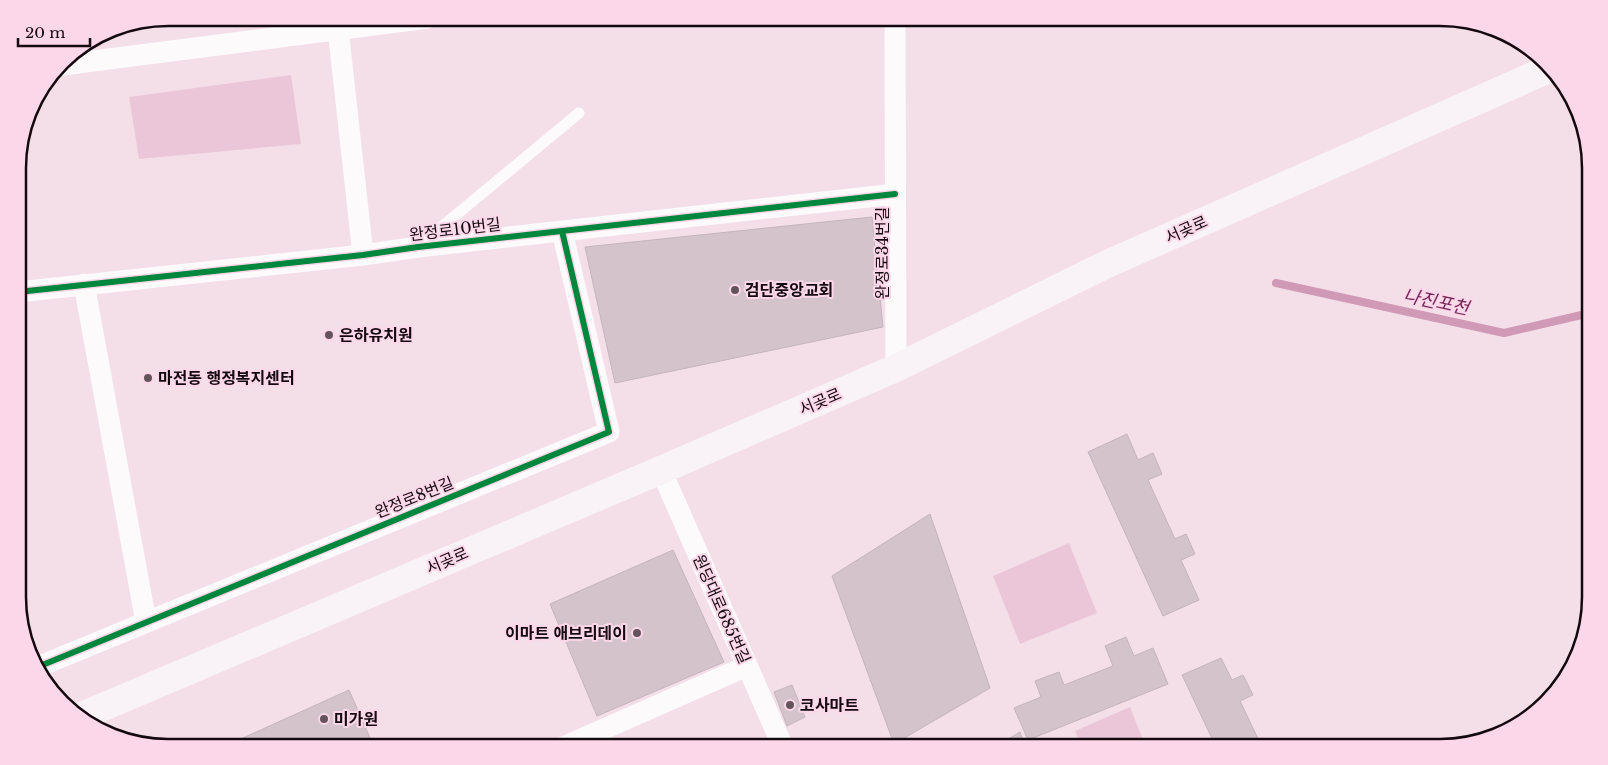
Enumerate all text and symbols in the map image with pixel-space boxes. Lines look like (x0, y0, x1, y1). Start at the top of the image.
scale bar (18, 15, 90, 47)
text: 20 m (25, 23, 65, 42)
street label: 완정로34번길 (872, 207, 892, 299)
street label: 서곶로 (1162, 211, 1210, 247)
street label: 완정로10번길 (408, 213, 502, 245)
place label: 검단중앙교회 (745, 280, 833, 300)
marker: 검단중앙교회 (729, 284, 741, 296)
water label: 나진포천 (1401, 284, 1473, 320)
place label: 은하유치원 (339, 325, 413, 345)
marker: 은하유치원 (323, 329, 335, 341)
place label: 마전동 행정복지센터 (158, 368, 295, 388)
marker: 마전동 행정복지센터 (142, 372, 154, 384)
street label: 서곶로 (796, 383, 844, 419)
street label: 완정로8번길 (372, 472, 456, 522)
street label: 서곶로 (423, 542, 471, 578)
street label: 원당대로685번길 (689, 551, 755, 667)
place label: 이마트 애브리데이 (505, 623, 627, 643)
marker: 이마트 애브리데이 (631, 627, 643, 639)
place label: 코사마트 (800, 695, 859, 715)
marker: 코사마트 (784, 699, 796, 711)
place label: 미가원 (334, 709, 378, 729)
marker: 미가원 (318, 713, 330, 725)

